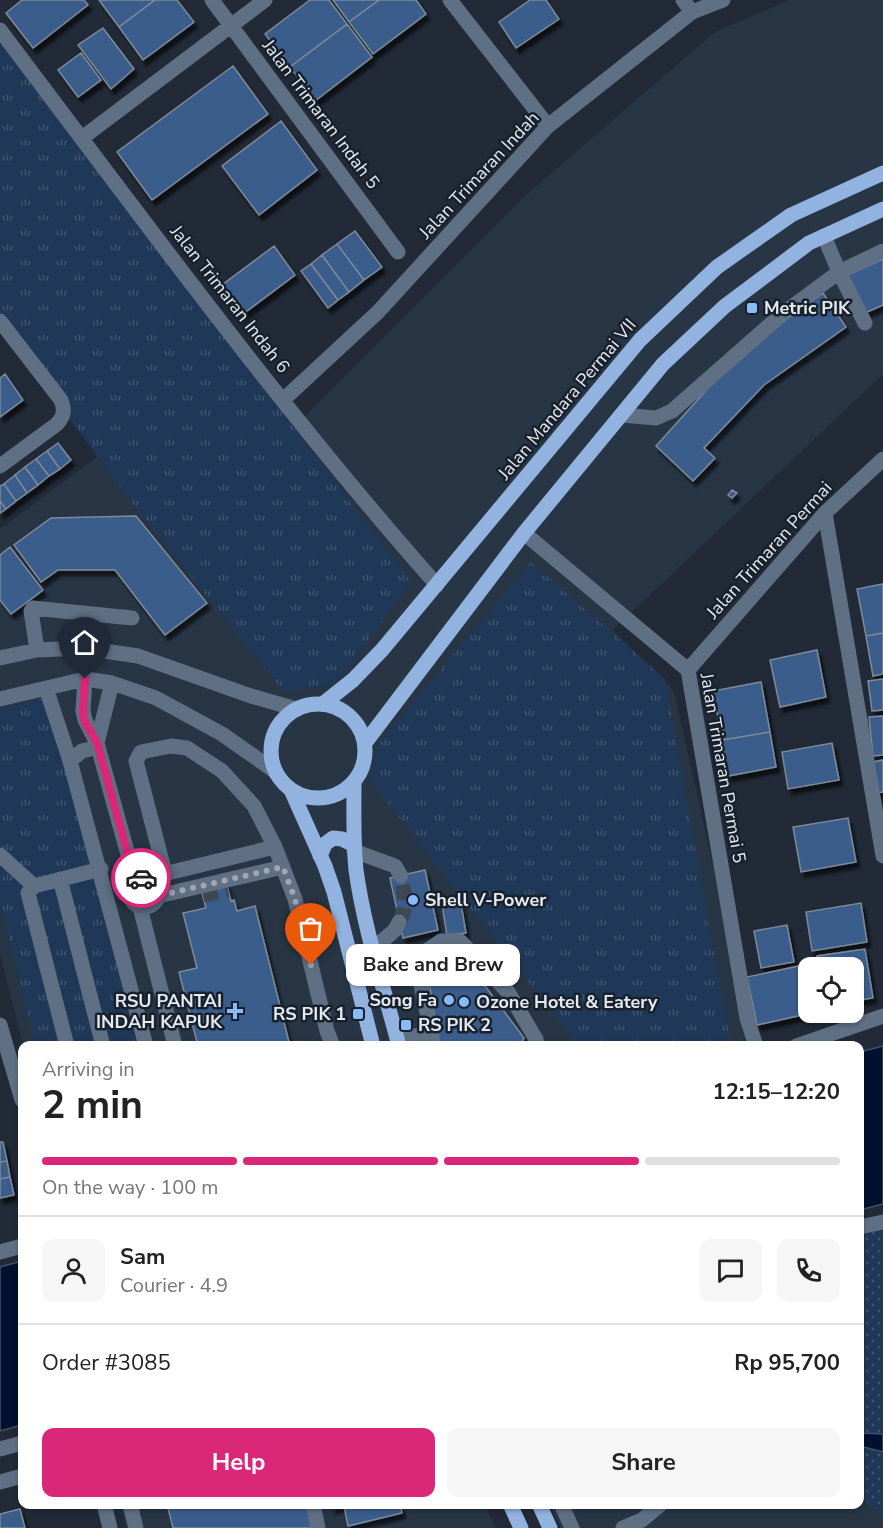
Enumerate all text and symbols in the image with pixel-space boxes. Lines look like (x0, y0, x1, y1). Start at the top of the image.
street label: Jalan Trimaran Indah 5 (256, 34, 385, 194)
street label: Jalan Trimaran Indah (413, 106, 544, 245)
street label: Jalan Trimaran Indah 6 (164, 219, 295, 378)
place label: Metric PIK (764, 296, 851, 320)
marker: Metric PIK (745, 301, 759, 315)
street label: Jalan Mandara Permai VII (492, 313, 641, 485)
street label: Jalan Trimaran Permai (700, 476, 837, 625)
pin (59, 617, 110, 679)
icon: home (68, 626, 101, 659)
street label: Jalan Trimaran Permai 5 (694, 670, 752, 865)
courier (111, 848, 171, 908)
icon: car (125, 862, 158, 895)
place label: Shell V-Power (425, 888, 546, 912)
marker: Shell V-Power (406, 893, 420, 907)
pin (285, 903, 336, 965)
icon: bag (294, 912, 327, 945)
callout: Bake and Brew (347, 944, 521, 986)
text: Bake and Brew (363, 951, 503, 978)
map controls (798, 957, 864, 1023)
button: locate (798, 957, 864, 1023)
place label: Song Fa (369, 988, 437, 1012)
place label: RSU PANTAI INDAH KAPUK (96, 989, 223, 1034)
place label: Ozone Hotel & Eatery (476, 990, 658, 1014)
marker: Song Fa (442, 993, 456, 1007)
marker: Ozone Hotel & Eatery (457, 995, 471, 1009)
marker: RSU PANTAI INDAH KAPUK (226, 1002, 244, 1020)
place label: RS PIK 1 (273, 1002, 346, 1026)
marker: RS PIK 1 (351, 1007, 365, 1021)
place label: RS PIK 2 (418, 1013, 491, 1037)
marker: RS PIK 2 (399, 1018, 413, 1032)
text: Arriving in (42, 1056, 135, 1083)
text: 12:15–12:20 (712, 1077, 840, 1107)
text: 2 min (42, 1079, 143, 1132)
text: On the way · 100 m (42, 1174, 218, 1201)
button: person (42, 1239, 105, 1302)
button: chat (699, 1239, 762, 1302)
button: phone (777, 1239, 840, 1302)
text: Sam (120, 1242, 165, 1272)
text: Courier · 4.9 (120, 1272, 228, 1299)
text: Order #3085 (42, 1348, 171, 1378)
text: Rp 95,700 (734, 1348, 840, 1378)
button: Help (42, 1428, 435, 1497)
button: Share (447, 1428, 840, 1497)

